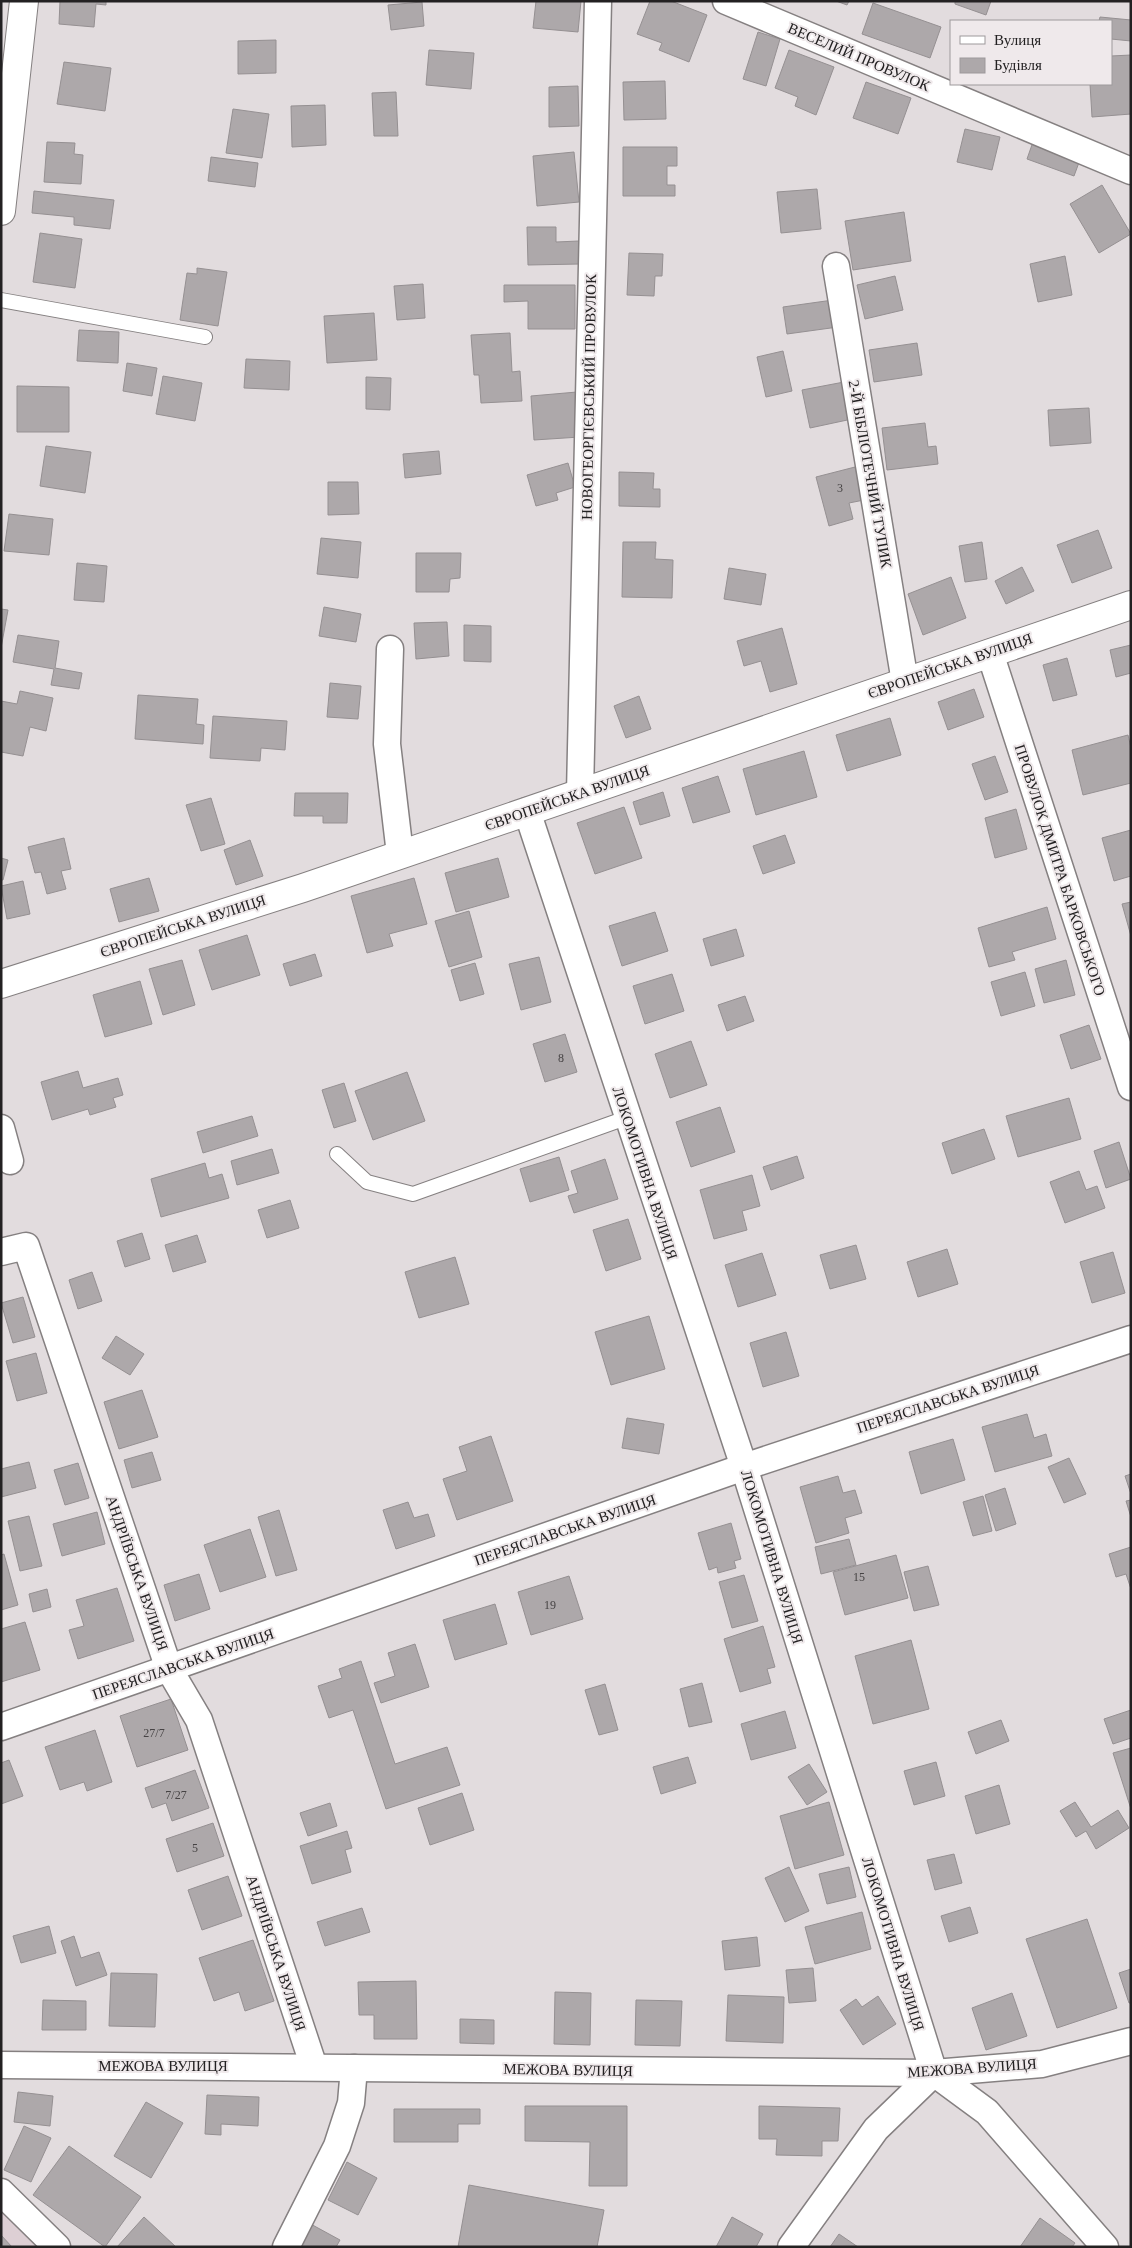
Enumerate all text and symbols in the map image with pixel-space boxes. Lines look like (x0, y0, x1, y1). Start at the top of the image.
street label: ВЕСЕЛИЙ ПРОВУЛОК (786, 20, 933, 95)
legend (950, 20, 1112, 85)
text: Вулиця (994, 32, 1041, 48)
text: Будівля (994, 57, 1042, 73)
street label: НОВОГЕОРГІЄВСЬКИЙ ПРОВУЛОК (579, 273, 599, 520)
street label: 2-Й БІБЛІОТЕЧНИЙ ТУПИК (846, 379, 895, 570)
house number: 3 (837, 481, 843, 495)
street label: ЄВРОПЕЙСЬКА ВУЛИЦЯ (866, 630, 1034, 702)
street label: ПРОВУЛОК ДМИТРА БАРКОВСЬКОГО (1012, 742, 1108, 998)
street label: ЄВРОПЕЙСЬКА ВУЛИЦЯ (483, 762, 651, 834)
street label: ЄВРОПЕЙСЬКА ВУЛИЦЯ (98, 892, 268, 960)
house number: 8 (558, 1051, 564, 1065)
street label: ЛОКОМОТИВНА ВУЛИЦЯ (609, 1085, 681, 1261)
street label: ПЕРЕЯСЛАВСЬКА ВУЛИЦЯ (855, 1362, 1041, 1436)
street label: ЛОКОМОТИВНА ВУЛИЦЯ (738, 1468, 806, 1646)
street label: ПЕРЕЯСЛАВСЬКА ВУЛИЦЯ (472, 1491, 658, 1569)
street label: АНДРІЇВСЬКА ВУЛИЦЯ (103, 1493, 171, 1653)
house number: 15 (853, 1570, 865, 1584)
house number: 19 (544, 1598, 556, 1612)
street label: ПЕРЕЯСЛАВСЬКА ВУЛИЦЯ (90, 1625, 276, 1703)
house number: 27/7 (143, 1726, 165, 1740)
house number: 7/27 (165, 1788, 187, 1802)
house number: 5 (192, 1841, 198, 1855)
street label: ЛОКОМОТИВНА ВУЛИЦЯ (859, 1855, 927, 2033)
street label: АНДРІЇВСЬКА ВУЛИЦЯ (243, 1873, 309, 2033)
street label: МЕЖОВА ВУЛИЦЯ (907, 2055, 1037, 2081)
street label: МЕЖОВА ВУЛИЦЯ (98, 2058, 228, 2074)
street label: МЕЖОВА ВУЛИЦЯ (503, 2061, 633, 2079)

